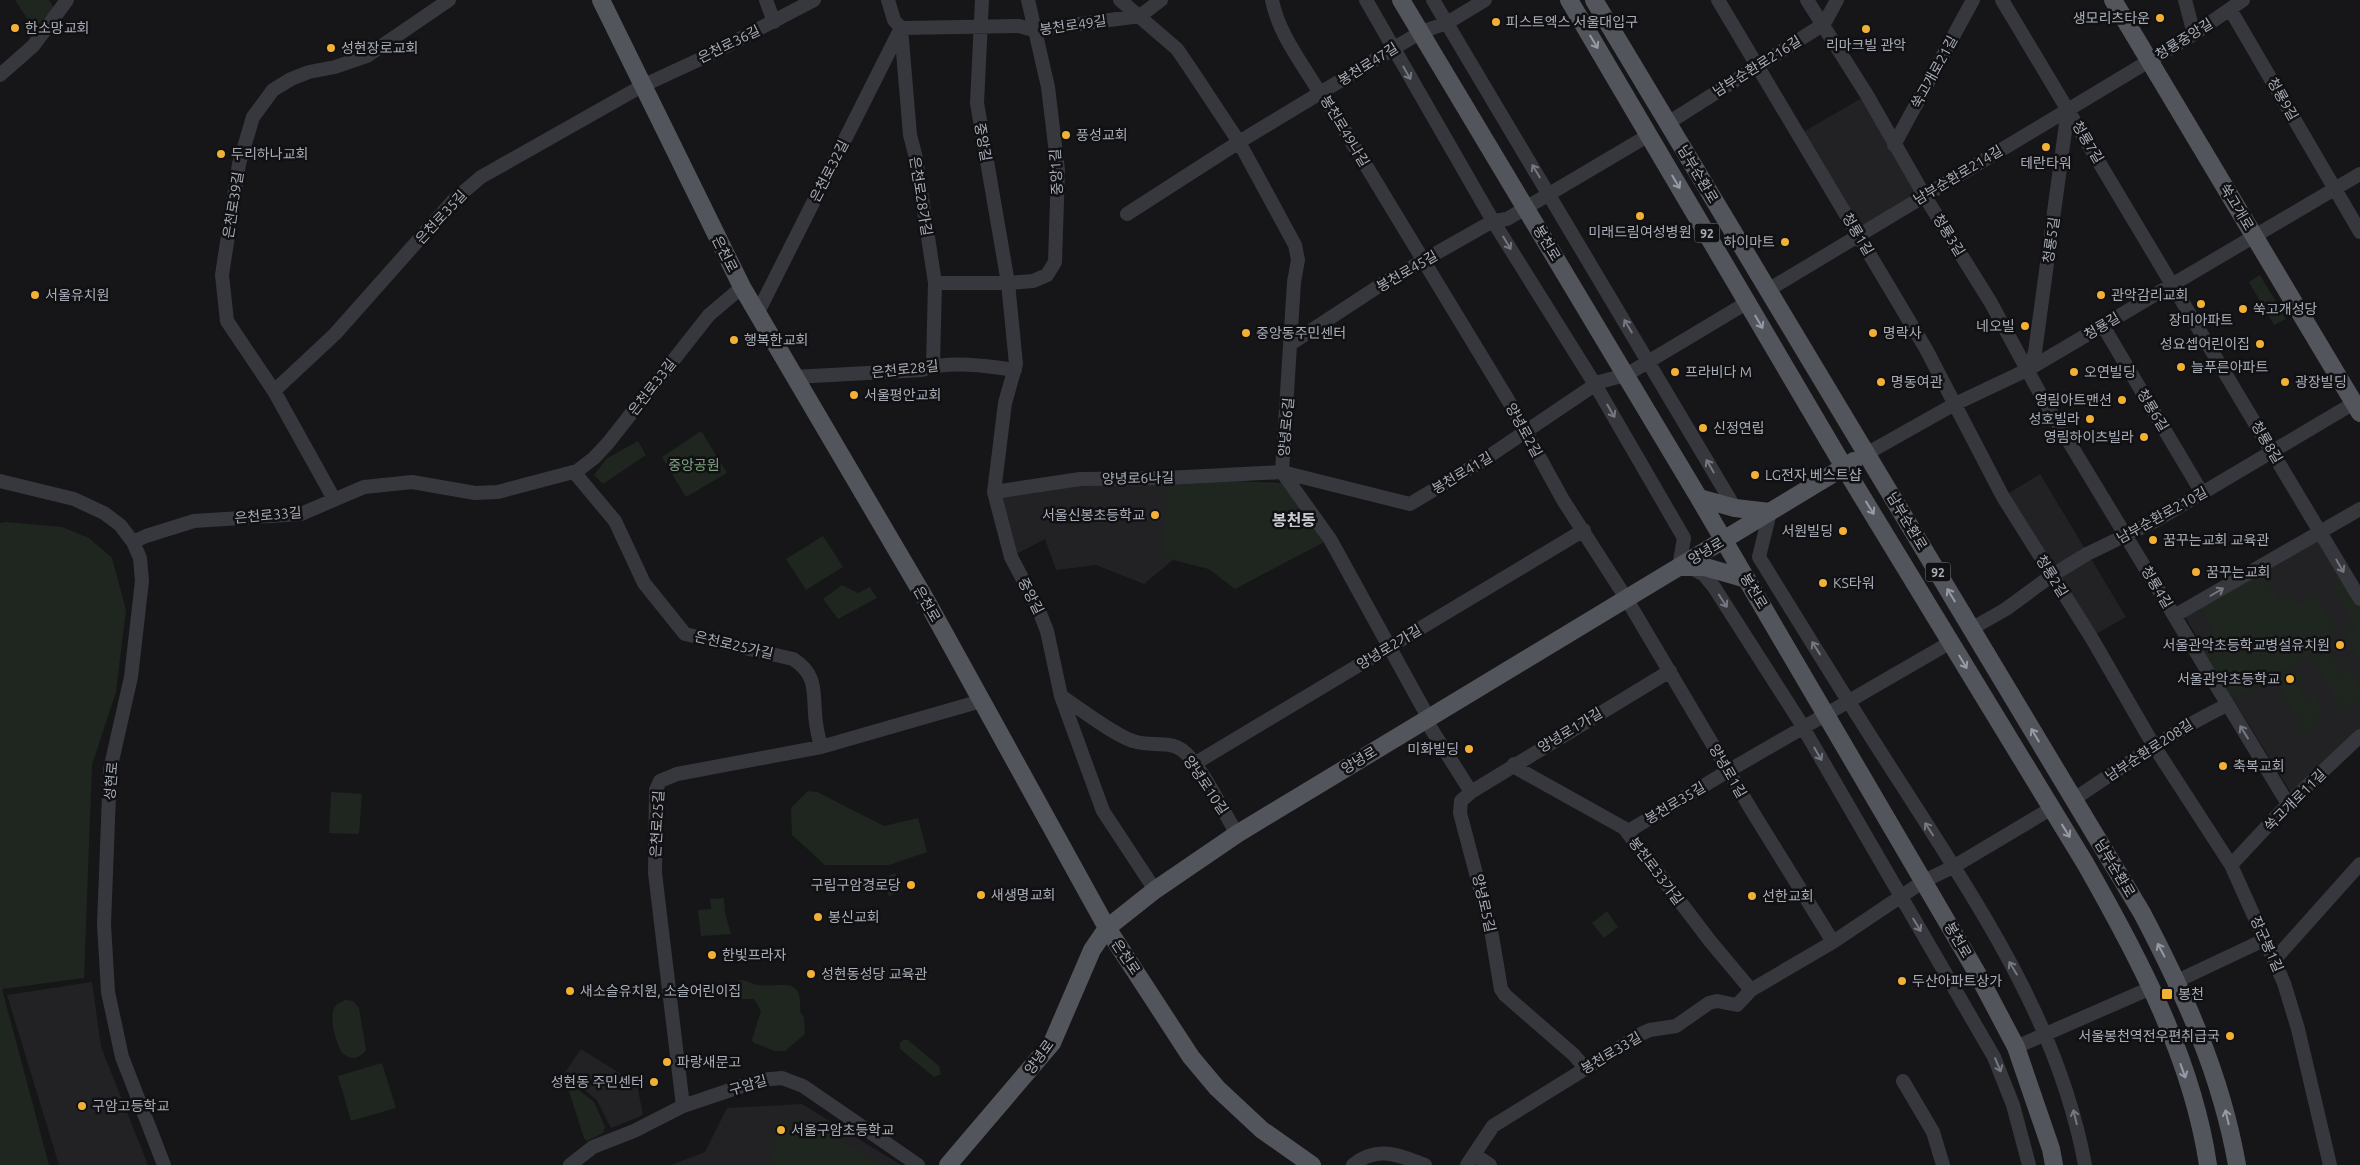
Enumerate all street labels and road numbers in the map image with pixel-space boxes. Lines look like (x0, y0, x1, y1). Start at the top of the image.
street label: 봉천로49길 (1039, 12, 1107, 38)
street label: 청룡중앙길 (2152, 15, 2216, 63)
street label: 은천로36길 (695, 22, 763, 66)
street label: 남부순환로216길 (1710, 32, 1804, 100)
street label: 쑥고개로21길 (1908, 33, 1960, 111)
street label: 봉천로47길 (1335, 39, 1401, 89)
street label: 청룡9길 (2264, 75, 2302, 123)
street label: 봉천로49나길 (1317, 93, 1373, 169)
street label: 청룡7길 (2069, 118, 2107, 166)
street label: 중앙길 (972, 122, 994, 162)
street label: 은천로32길 (807, 137, 851, 205)
street label: 남부순환로 (1675, 142, 1722, 206)
street label: 남부순환로214길 (1911, 142, 2005, 208)
street label: 중앙1길 (1047, 148, 1065, 196)
street label: 은천로28가길 (907, 155, 935, 237)
street label: 은천로39길 (220, 171, 246, 239)
street label: 쑥고개로 (2217, 181, 2257, 233)
street label: 은천로35길 (412, 187, 470, 247)
street label: 청룡1길 (1839, 210, 1877, 258)
street label: 청룡3길 (1930, 211, 1968, 259)
street label: 청룡5길 (2040, 216, 2062, 264)
street label: 봉천로 (1530, 222, 1564, 264)
road number: 92 (1694, 224, 1720, 242)
street label: 은천로 (709, 233, 741, 275)
street label: 봉천로45길 (1374, 247, 1440, 295)
street label: 청룡길 (2081, 309, 2123, 343)
street label: 은천로33길 (625, 356, 679, 418)
street label: 은천로28길 (871, 358, 939, 380)
street label: 청룡6길 (2134, 386, 2172, 434)
street label: 양녕로6길 (1275, 397, 1297, 457)
street label: 양녕로2길 (1503, 400, 1545, 460)
street label: 청룡8길 (2248, 418, 2286, 466)
street label: 봉천로41길 (1429, 449, 1495, 497)
street label: 양녕로6나길 (1102, 469, 1174, 487)
street label: 남부순환로210길 (2114, 484, 2210, 546)
street label: 남부순환로 (1884, 489, 1931, 553)
street label: 은천로33길 (234, 504, 302, 526)
street label: 양녕로 (1685, 534, 1727, 568)
street label: 청룡2길 (2033, 552, 2071, 600)
road number: 92 (1926, 562, 1950, 582)
street label: 청룡4길 (2138, 563, 2176, 611)
street label: 봉천로 (1737, 570, 1771, 612)
street label: 중앙길 (1015, 575, 1047, 617)
street label: 은천로 (910, 583, 944, 625)
street label: 양녕로2가길 (1354, 622, 1424, 672)
street label: 은천로25가길 (693, 628, 775, 662)
street label: 양녕로1가길 (1535, 705, 1605, 755)
street label: 남부순환로208길 (2102, 716, 2196, 784)
street label: 양녕로1길 (1706, 741, 1750, 801)
street label: 양녕로 (1338, 743, 1380, 777)
street label: 양녕로10길 (1181, 753, 1231, 817)
street label: 성현로 (101, 761, 121, 801)
street label: 쑥고개로11길 (2261, 766, 2329, 834)
street label: 봉천로35길 (1642, 779, 1708, 827)
street label: 은천로25길 (647, 790, 667, 858)
street label: 봉천로33가길 (1625, 834, 1687, 908)
street label: 남부순환로 (2092, 836, 2139, 900)
street label: 양녕로5길 (1470, 872, 1498, 934)
street label: 장군봉1길 (2248, 914, 2286, 974)
street label: 봉천로 (1941, 919, 1975, 961)
street label: 은천로 (1109, 937, 1144, 978)
street label: 봉천로33길 (1578, 1029, 1644, 1077)
street label: 양녕로 (1021, 1037, 1057, 1077)
street label: 구암길 (727, 1072, 769, 1098)

